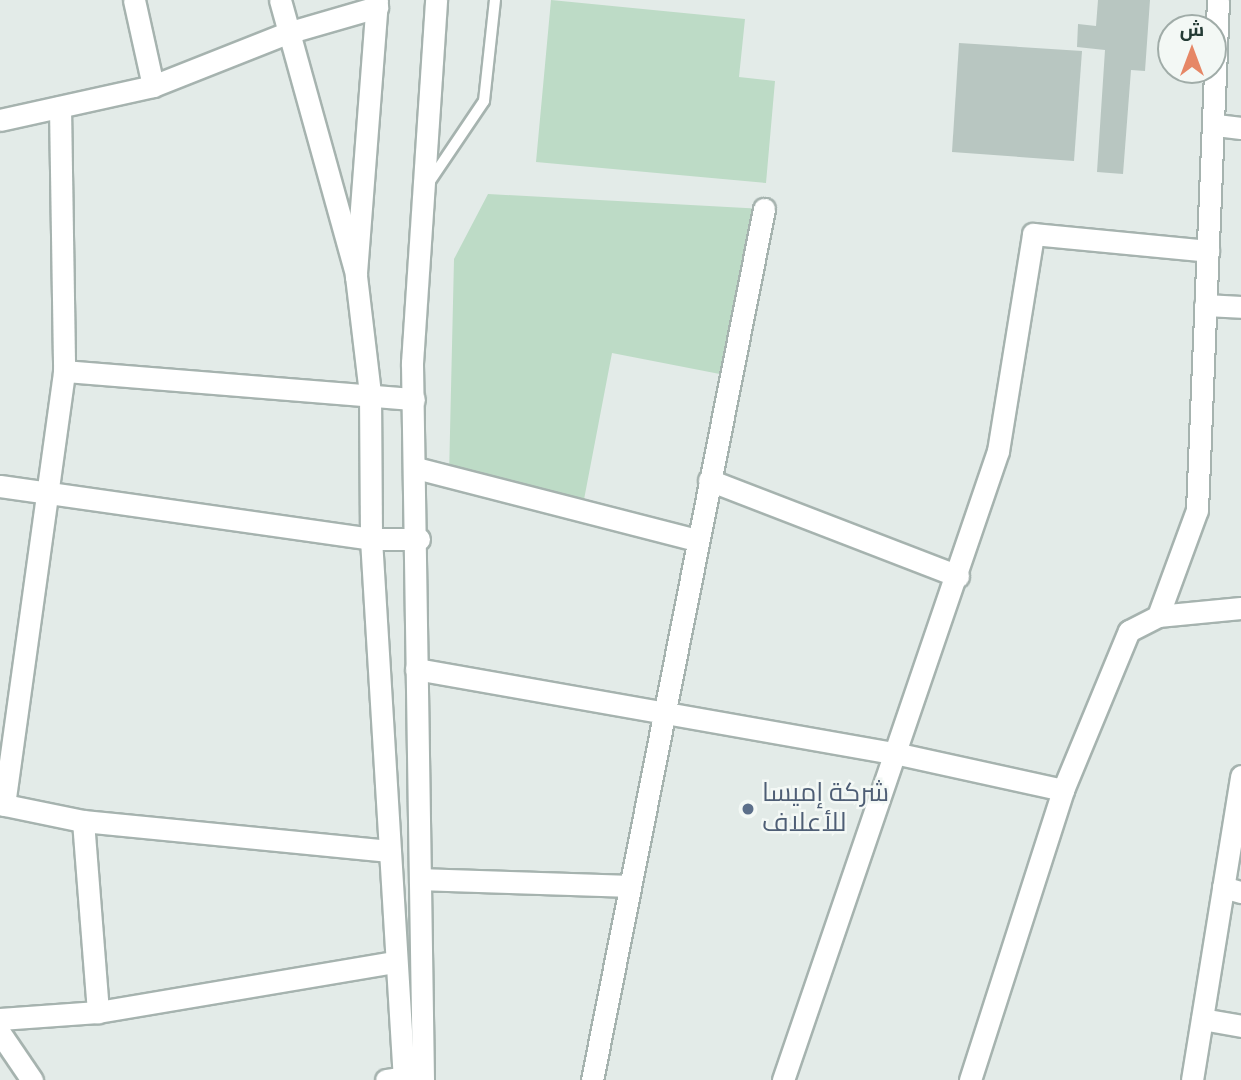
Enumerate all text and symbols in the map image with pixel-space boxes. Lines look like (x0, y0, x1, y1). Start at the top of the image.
north arrow (1157, 14, 1227, 84)
text: ش (1180, 18, 1204, 42)
place label: شركة إميسا للأعلاف (762, 778, 889, 840)
marker: شركة إميسا للأعلاف (740, 801, 756, 817)

